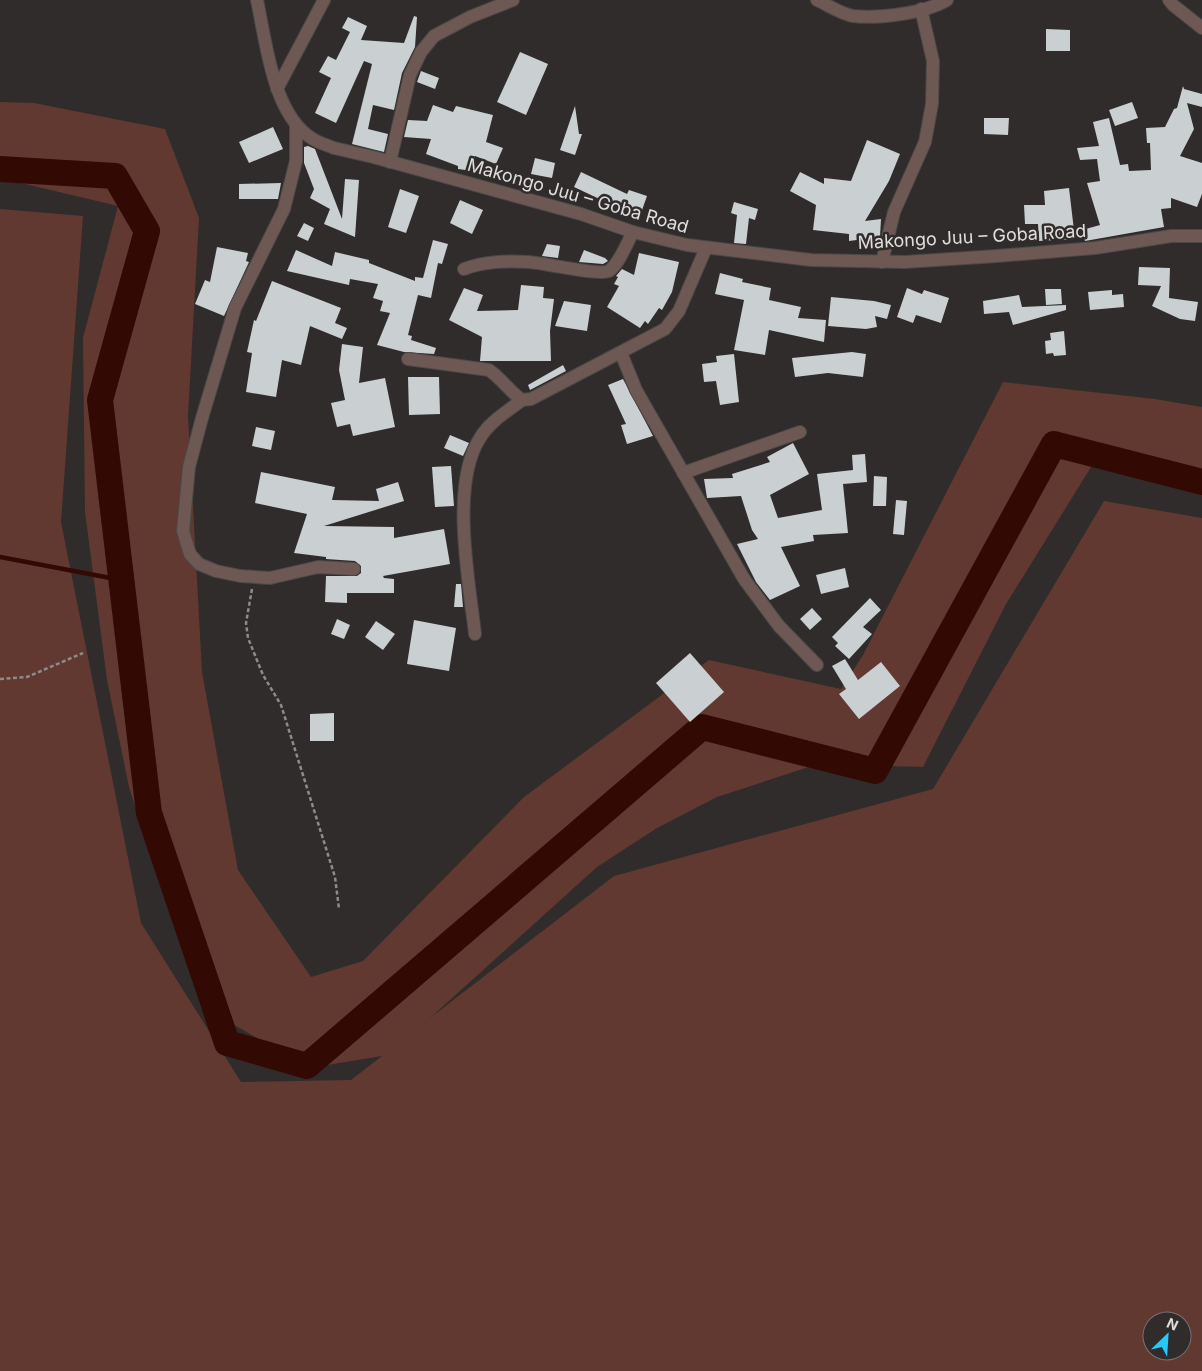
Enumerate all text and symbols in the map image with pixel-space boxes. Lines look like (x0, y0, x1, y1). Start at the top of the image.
street label: Makongo Juu – Goba Road (465, 154, 691, 237)
street label: Makongo Juu – Goba Road (857, 220, 1087, 253)
north arrow (1142, 1311, 1192, 1361)
text: N (1164, 1314, 1181, 1334)

